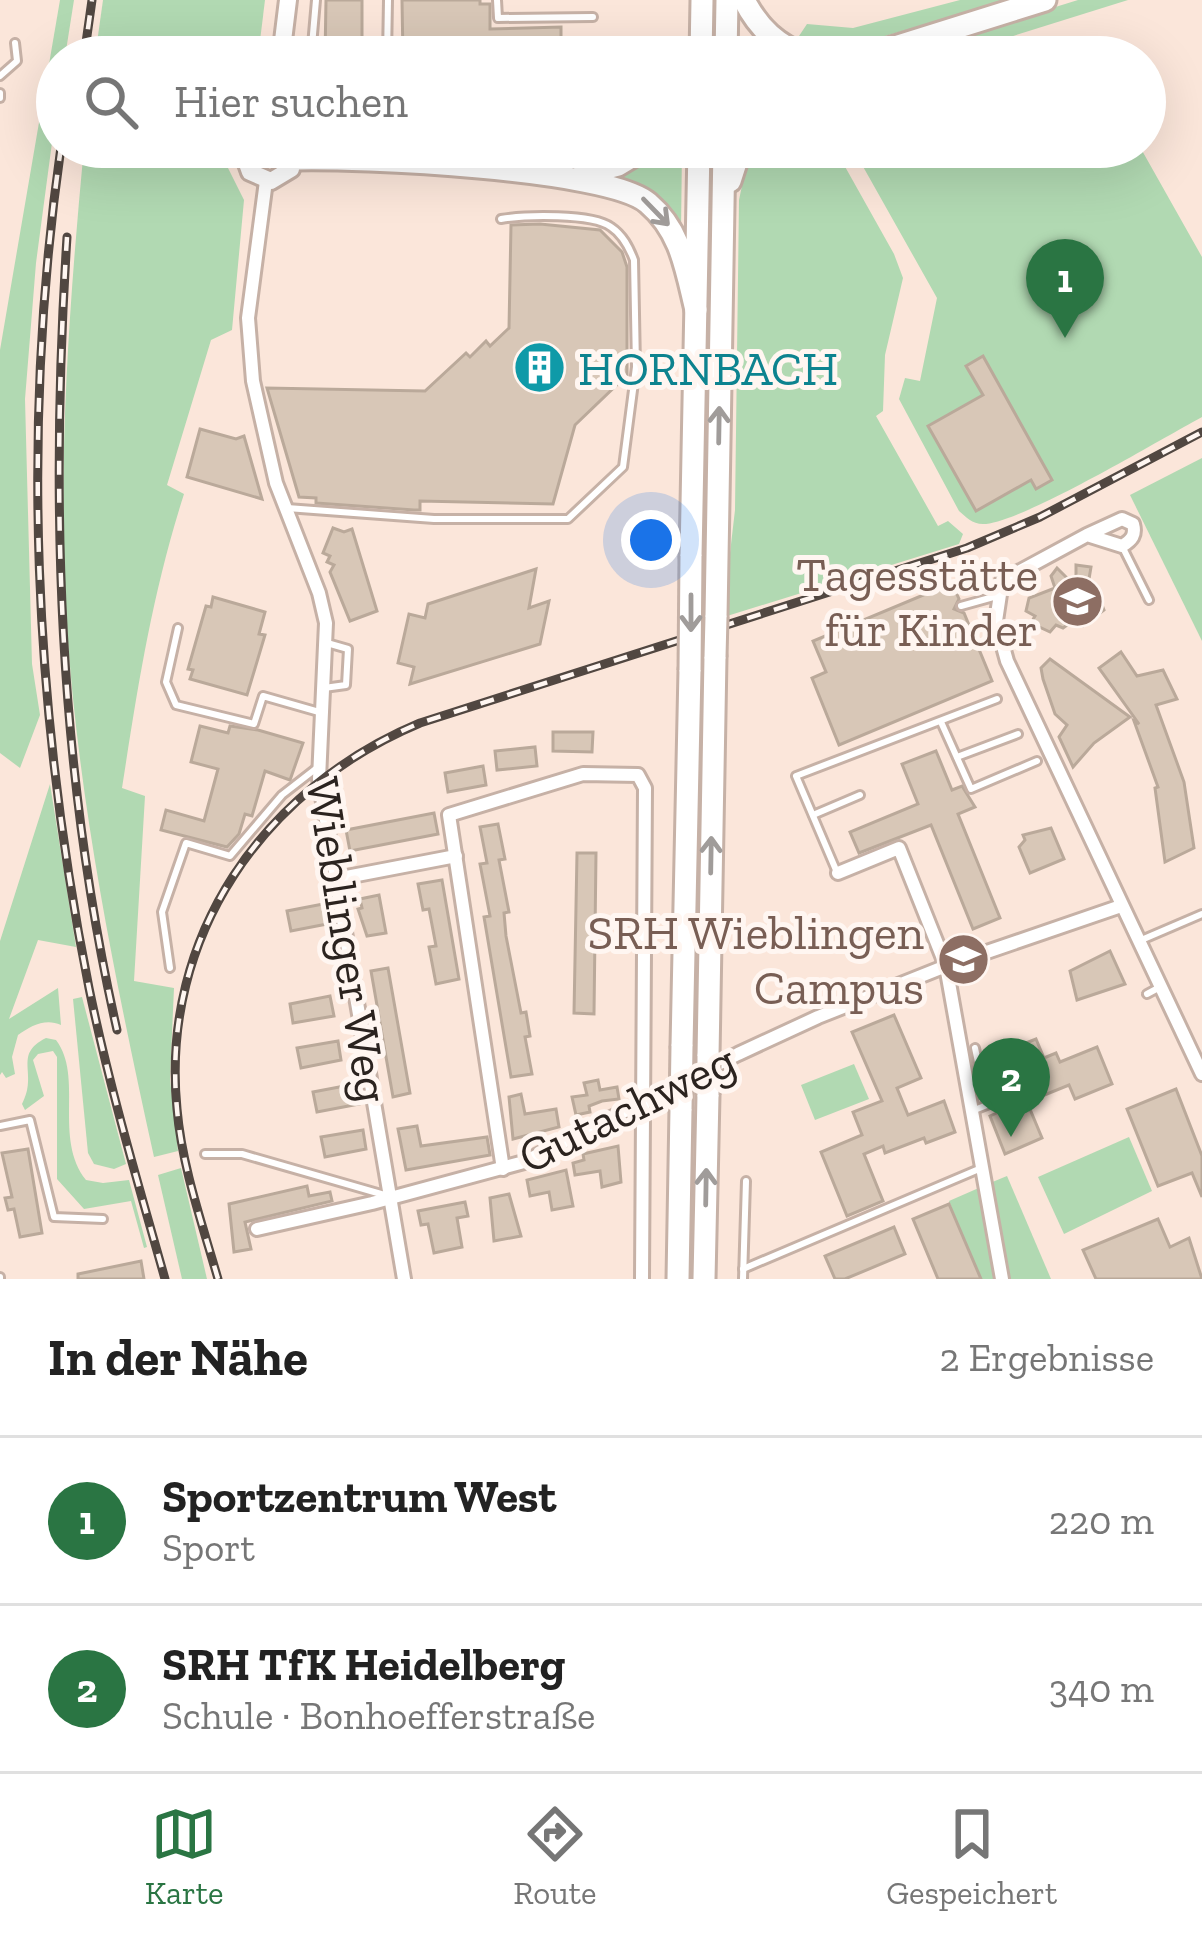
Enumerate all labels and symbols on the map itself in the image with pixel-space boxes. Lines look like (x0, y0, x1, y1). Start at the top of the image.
one-way arrow (641, 196, 670, 226)
pin: 1 (1026, 239, 1104, 338)
building icon: HORNBACH (511, 340, 567, 396)
place label: HORNBACH (578, 340, 838, 397)
one-way arrow (707, 406, 730, 445)
your location (621, 510, 681, 570)
place label: Tagesstätte für Kinder (796, 546, 1038, 658)
school or university icon: Tagesstätte für Kinder (1049, 574, 1105, 630)
one-way arrow (680, 593, 702, 632)
street label: Wieblinger Weg (294, 773, 402, 1107)
one-way arrow (700, 836, 723, 875)
place label: SRH Wieblingen Campus (588, 904, 924, 1016)
school or university icon: SRH Wieblingen Campus (935, 932, 991, 988)
street label: Gutachweg (509, 1031, 745, 1185)
pin: 2 (972, 1038, 1050, 1137)
one-way arrow (695, 1168, 718, 1207)

